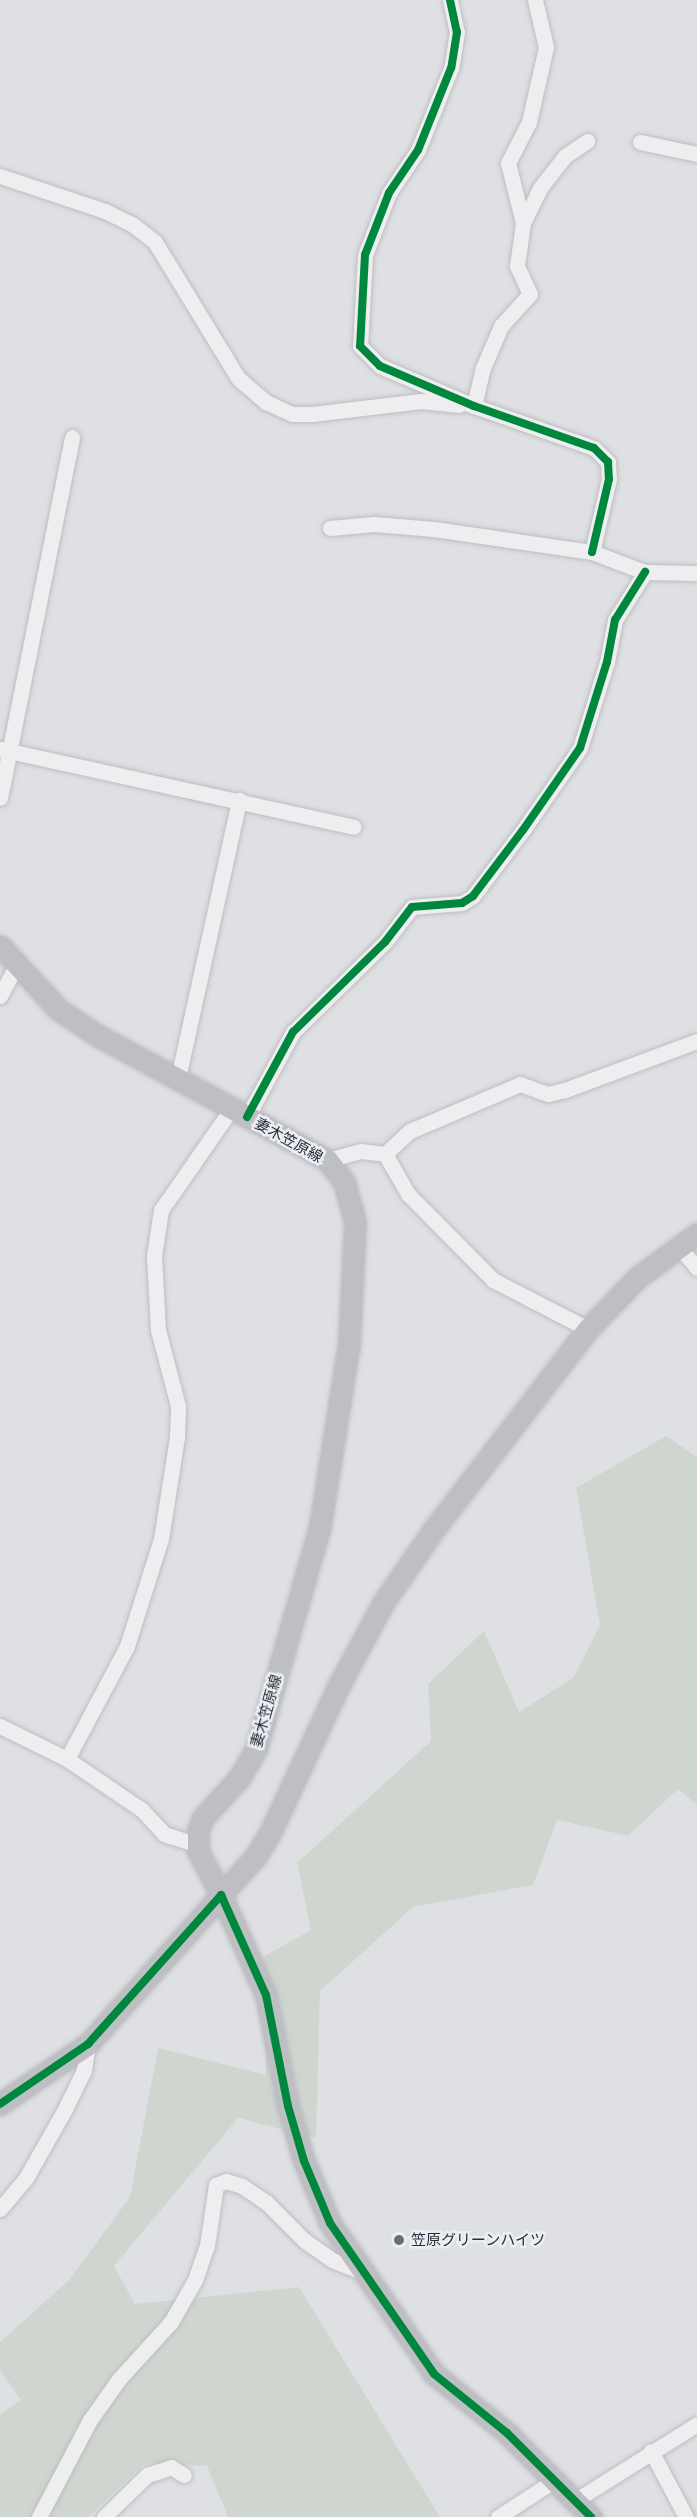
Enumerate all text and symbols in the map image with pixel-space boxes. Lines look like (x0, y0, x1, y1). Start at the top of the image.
street label: 妻木笠原線 (252, 1114, 326, 1166)
street label: 妻木笠原線 (247, 1672, 285, 1750)
place label: 笠原グリーンハイツ (411, 2231, 546, 2249)
marker: 笠原グリーンハイツ (392, 2233, 406, 2247)

